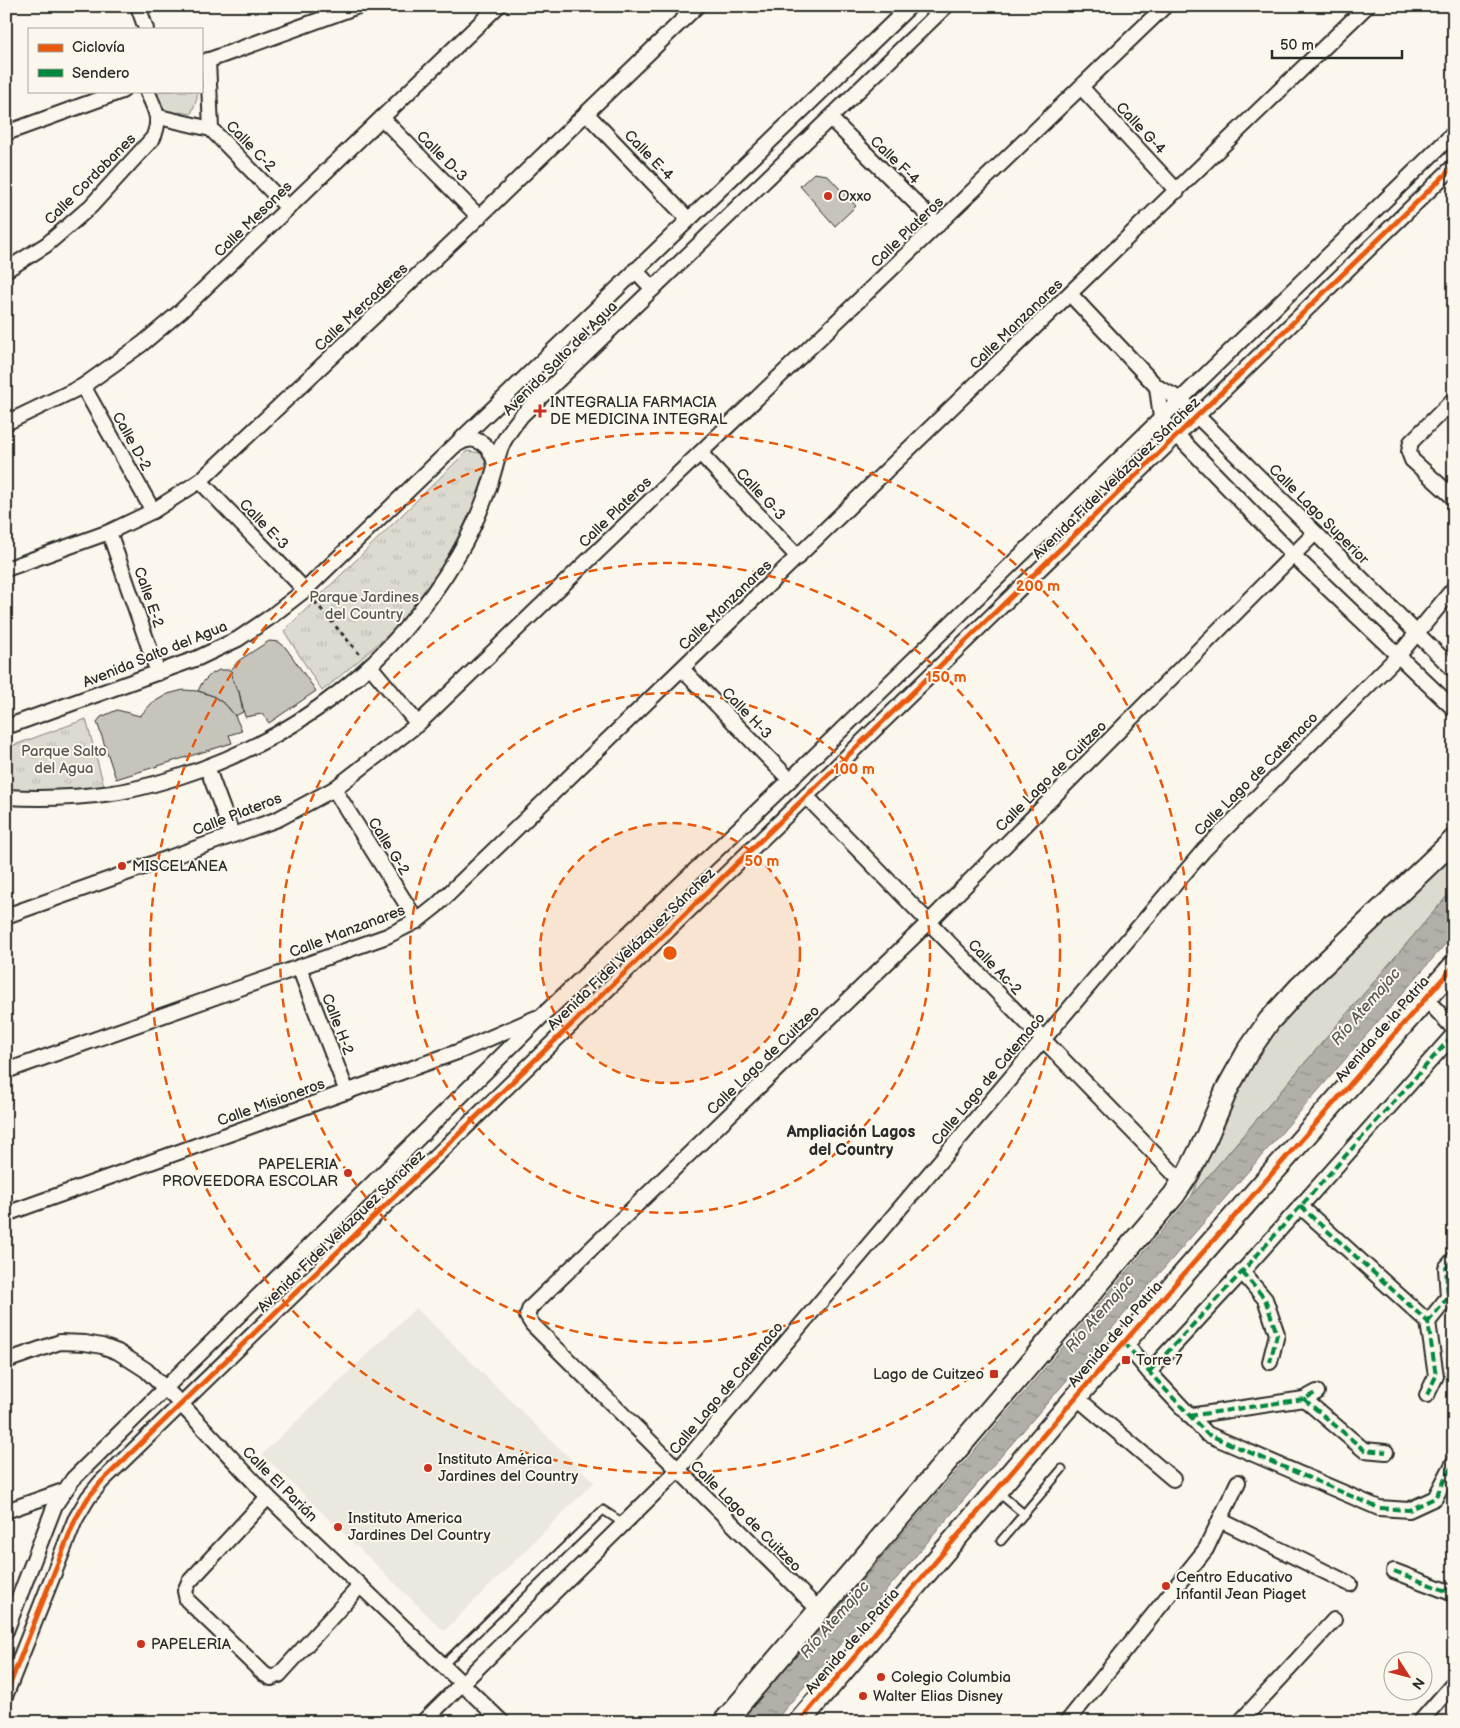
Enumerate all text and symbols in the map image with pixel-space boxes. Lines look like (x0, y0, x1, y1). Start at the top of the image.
legend (28, 28, 202, 92)
scale bar (1272, 28, 1402, 60)
text: 50 m (1280, 36, 1314, 55)
text: Ciclovía (72, 38, 125, 57)
text: Sendero (72, 64, 130, 83)
street label: Calle G-4 (1112, 98, 1170, 158)
street label: Calle C-2 (222, 117, 280, 176)
street label: Calle E-4 (620, 126, 677, 185)
street label: Calle D-3 (412, 127, 471, 186)
street label: Calle Cordobanes (41, 129, 141, 229)
street label: Calle F-4 (866, 132, 924, 189)
street label: Calle Mesones (210, 177, 297, 261)
place label: Oxxo (838, 187, 872, 206)
marker: Oxxo (822, 190, 834, 202)
street label: Calle Plateros (867, 192, 948, 272)
street label: Calle Mercaderes (311, 259, 412, 356)
street label: Calle Manzanares (966, 275, 1067, 374)
street label: Avenida Salto del Agua (499, 297, 622, 420)
place label: INTEGRALIA FARMACIA DE MEDICINA INTEGRAL (550, 393, 728, 429)
street label: Avenida Fidel Velázquez Sánchez (1029, 393, 1205, 564)
marker: INTEGRALIA FARMACIA DE MEDICINA INTEGRAL (534, 405, 546, 417)
street label: Calle D-2 (108, 409, 155, 474)
street label: Calle Lago Superior (1264, 460, 1373, 569)
street label: Calle G-3 (732, 464, 790, 524)
street label: Calle Plateros (575, 472, 656, 552)
street label: Calle E-3 (235, 495, 292, 554)
street label: Calle Manzanares (675, 556, 776, 655)
street label: Calle E-2 (129, 564, 168, 630)
text: 200 m (1016, 577, 1060, 596)
park label: Parque Jardines del Country (309, 588, 419, 624)
street label: Avenida Salto del Agua (80, 617, 230, 692)
text: 150 m (925, 668, 967, 687)
street label: Calle H-3 (717, 684, 776, 743)
street label: Calle Lago de Catemaco (1190, 708, 1322, 840)
street label: Calle Lago de Cuitzeo (992, 717, 1111, 836)
park label: Parque Salto del Agua (21, 742, 107, 778)
text: 100 m (833, 760, 875, 779)
street label: Calle Plateros (190, 789, 285, 840)
street label: Calle G-2 (363, 814, 414, 879)
text: 50 m (745, 852, 780, 871)
place label: MISCELANEA (132, 857, 228, 876)
marker: MISCELANEA (116, 860, 128, 872)
street label: Avenida Fidel Velázquez Sánchez (544, 864, 720, 1035)
street label: Calle Manzanares (287, 900, 408, 962)
street label: Calle Ac-2 (964, 936, 1026, 999)
centre of rings (661, 944, 679, 962)
water label: Río Atemajac (1327, 964, 1405, 1050)
street label: Avenida de la Patria (1331, 972, 1434, 1086)
street label: Calle H-2 (317, 991, 358, 1058)
street label: Calle Lago de Cuitzeo (703, 1002, 824, 1119)
street label: Calle Lago de Catemaco (927, 1009, 1050, 1150)
street label: Calle Misioneros (215, 1074, 328, 1131)
district label: Ampliación Lagos del Country (786, 1123, 915, 1160)
street label: Avenida Fidel Velázquez Sánchez (254, 1146, 430, 1317)
place label: PAPELERIA PROVEEDORA ESCOLAR (162, 1155, 339, 1191)
marker: PAPELERIA PROVEEDORA ESCOLAR (342, 1167, 354, 1179)
water label: Río Atemajac (1061, 1271, 1139, 1357)
street label: Avenida de la Patria (1064, 1277, 1167, 1391)
street label: Calle Lago de Catemaco (665, 1318, 788, 1459)
place label: Torre 7 (1136, 1351, 1183, 1370)
marker: Torre 7 (1120, 1354, 1132, 1366)
place label: Lago de Cuitzeo (873, 1365, 984, 1384)
marker: Lago de Cuitzeo (988, 1368, 1000, 1380)
street label: Calle El Parián (238, 1443, 321, 1526)
place label: Instituto América Jardines del Country (438, 1450, 579, 1486)
street label: Calle Lago de Cuitzeo (686, 1457, 805, 1576)
marker: Instituto América Jardines del Country (422, 1462, 434, 1474)
place label: Instituto America Jardines Del Country (348, 1509, 491, 1545)
marker: Instituto America Jardines Del Country (332, 1521, 344, 1533)
place label: Centro Educativo Infantil Jean Piaget (1176, 1568, 1306, 1604)
water label: Río Atemajac (796, 1577, 874, 1663)
marker: Centro Educativo Infantil Jean Piaget (1160, 1580, 1172, 1592)
street label: Avenida de la Patria (801, 1584, 904, 1698)
place label: PAPELERIA (151, 1635, 232, 1654)
marker: PAPELERIA (135, 1638, 147, 1650)
north arrow (1382, 1650, 1432, 1700)
place label: Colegio Columbia (891, 1668, 1011, 1687)
marker: Colegio Columbia (875, 1671, 887, 1683)
text: N (1408, 1674, 1428, 1693)
place label: Walter Elias Disney (873, 1687, 1003, 1706)
marker: Walter Elias Disney (857, 1690, 869, 1702)

